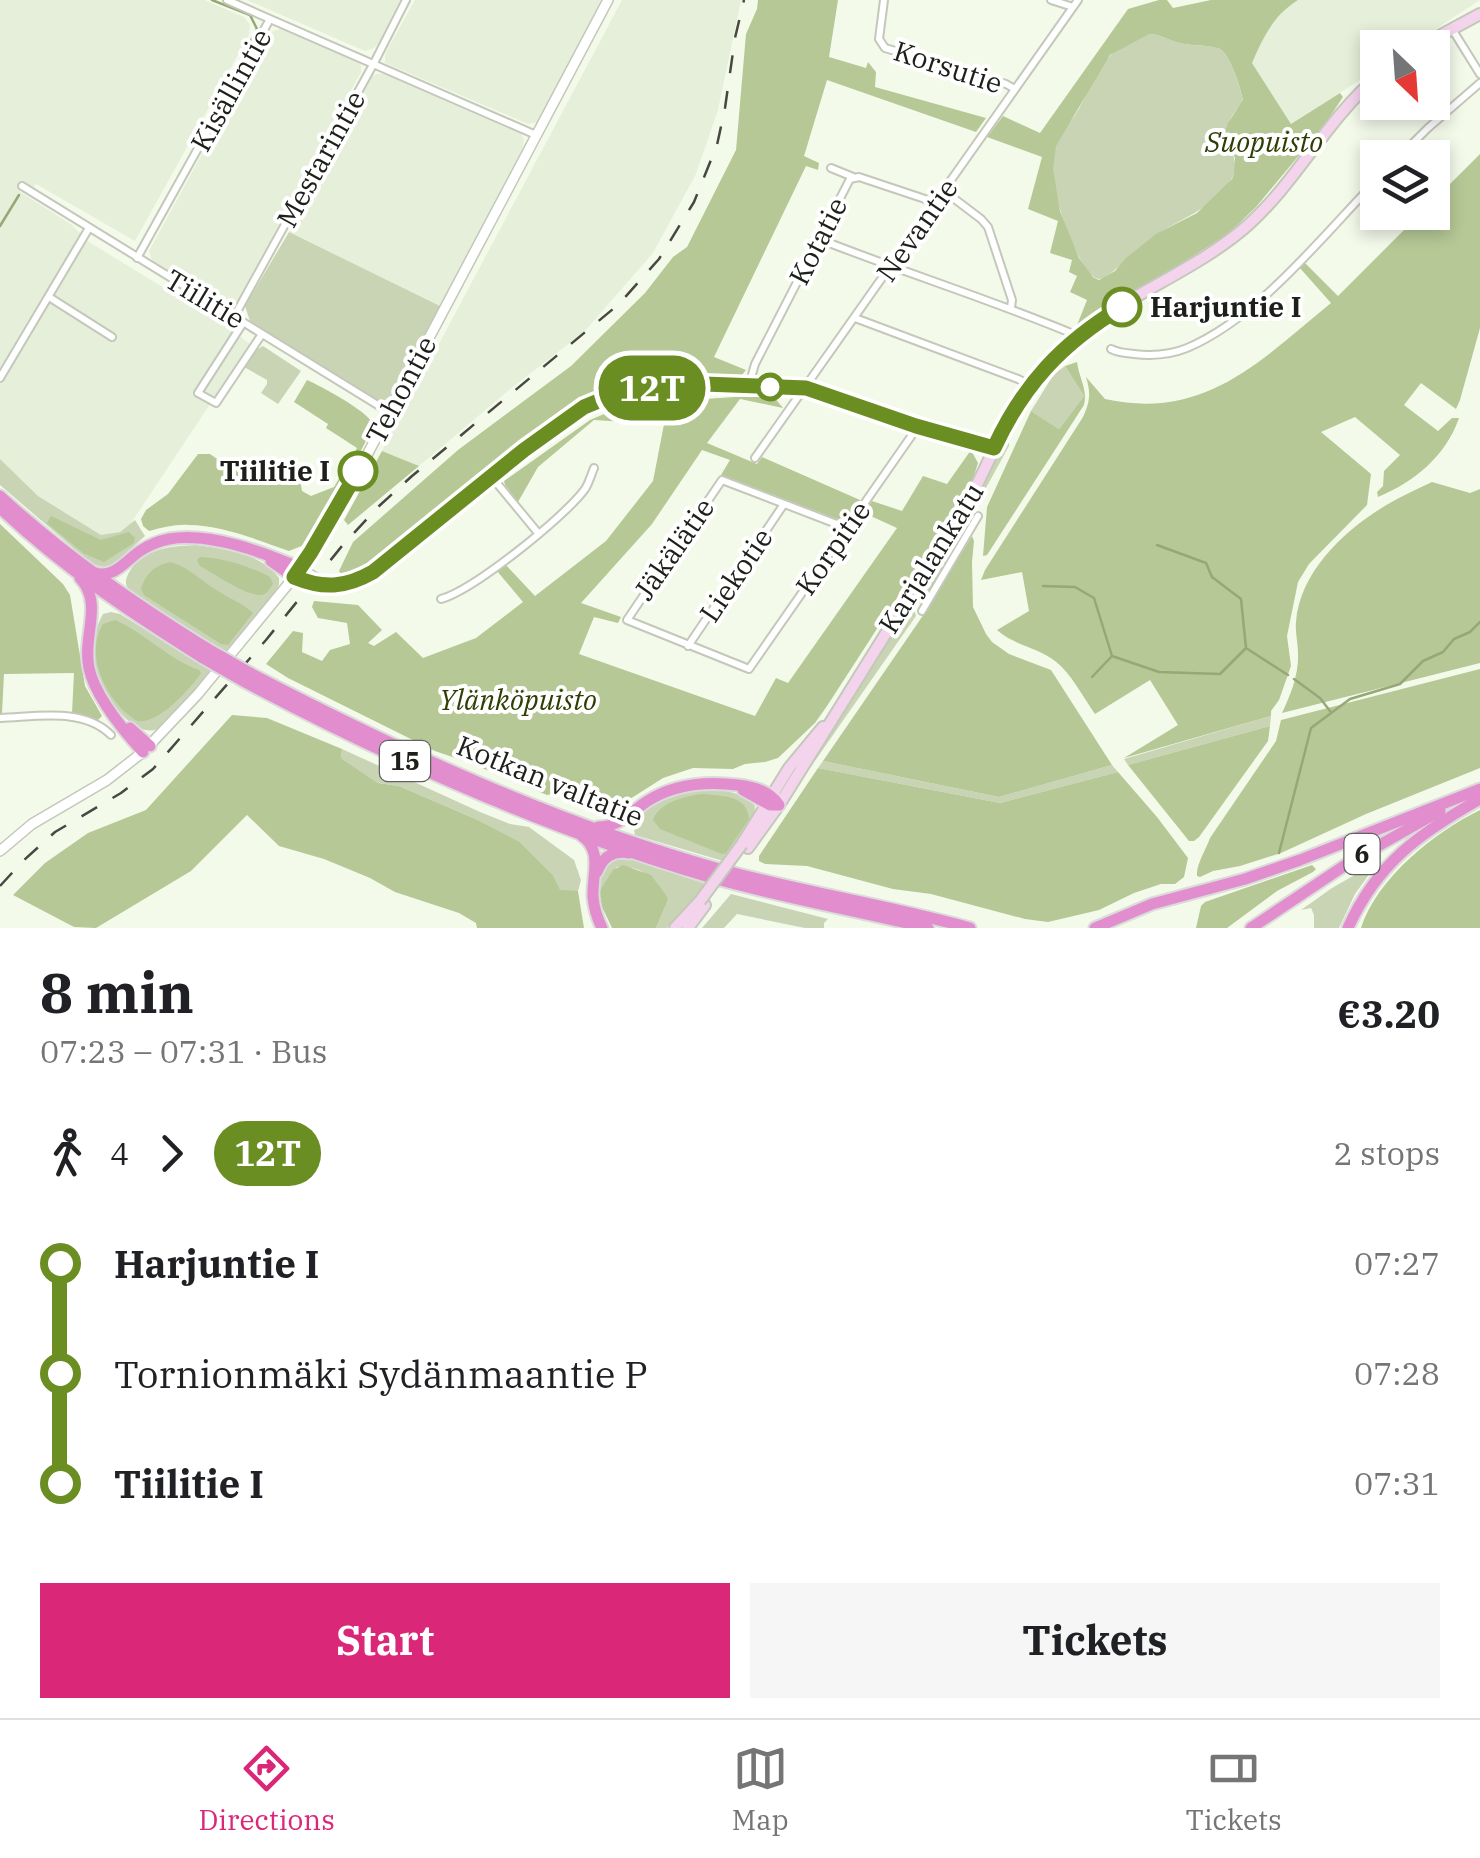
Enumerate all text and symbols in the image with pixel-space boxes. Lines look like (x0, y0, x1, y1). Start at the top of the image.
street label: Kisällintie (182, 22, 279, 158)
north arrow (1360, 30, 1450, 120)
map controls (1360, 30, 1450, 230)
street label: Korsutie (889, 32, 1007, 101)
street label: Mestarintie (268, 84, 373, 234)
park label: Suopuisto (1204, 123, 1323, 160)
button: layers (1360, 140, 1450, 230)
street label: Nevantie (868, 171, 966, 289)
street label: Kotatie (780, 191, 855, 291)
street label: Tiilitie (159, 260, 252, 337)
marker: Harjuntie I (1103, 288, 1141, 326)
place label: Harjuntie I (1150, 288, 1301, 325)
street label: Tehontie (357, 329, 444, 450)
line badge: 12T (594, 356, 710, 420)
text: 12T (619, 365, 685, 411)
unlabelled marker (757, 374, 783, 400)
place label: Tiilitie I (220, 452, 330, 489)
marker: Tiilitie I (339, 452, 377, 490)
street label: Karjalankatu (870, 475, 992, 640)
street label: Jäkälätie (625, 490, 722, 607)
street label: Korpitie (787, 493, 878, 602)
street label: Liekotie (691, 520, 781, 629)
park label: Ylänköpuisto (439, 681, 597, 718)
street label: Kotkan valtatie (452, 726, 649, 835)
road number: 15 (380, 741, 430, 781)
road number: 6 (1344, 834, 1380, 874)
text: 8 min (40, 957, 194, 1028)
text: €3.20 (1337, 989, 1440, 1038)
text: 07:23 – 07:31 · Bus (40, 1030, 327, 1072)
icon: walk (40, 1126, 95, 1181)
icon: forward (144, 1126, 199, 1181)
text: 12T (234, 1130, 301, 1176)
text: 4 (110, 1132, 129, 1174)
text: 2 stops (1333, 1132, 1440, 1174)
text: Harjuntie I (114, 1239, 319, 1288)
text: 07:27 (1354, 1242, 1440, 1284)
text: Tornionmäki Sydänmaantie P (114, 1349, 648, 1398)
text: 07:28 (1354, 1352, 1440, 1394)
text: Tiilitie I (114, 1459, 264, 1508)
text: 07:31 (1354, 1462, 1440, 1504)
button: Start (40, 1583, 730, 1698)
button: Tickets (750, 1583, 1440, 1698)
tab: Directions (198, 1741, 335, 1838)
tab: Map (732, 1741, 789, 1838)
tab: Tickets (1186, 1741, 1282, 1838)

